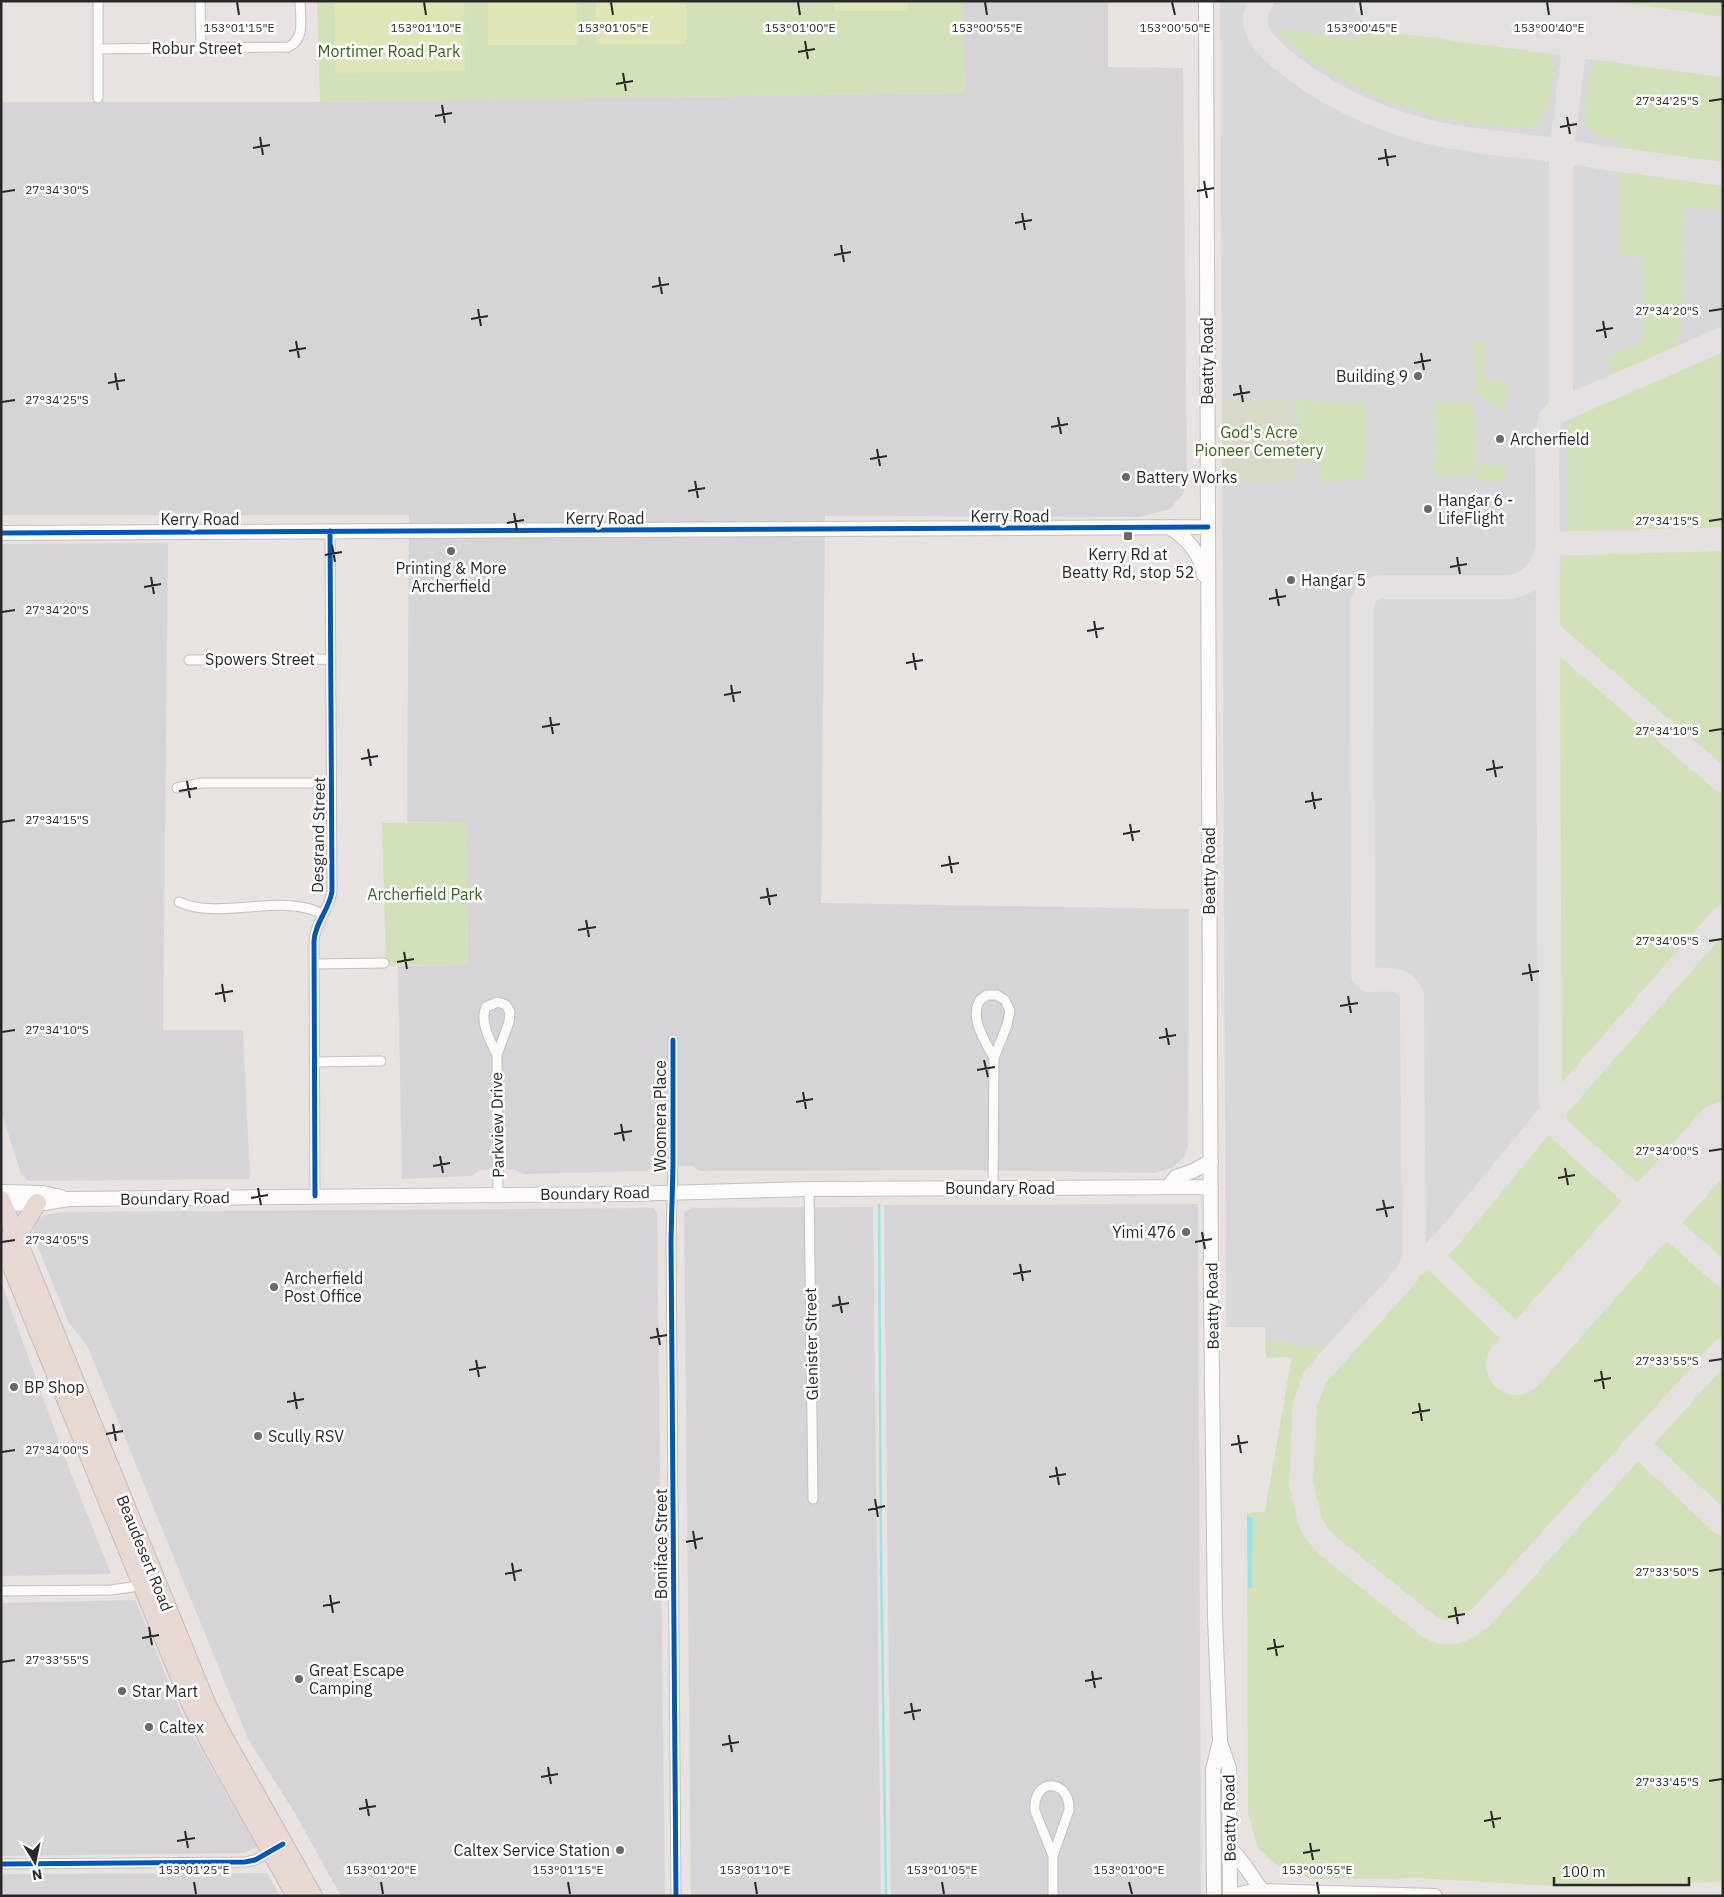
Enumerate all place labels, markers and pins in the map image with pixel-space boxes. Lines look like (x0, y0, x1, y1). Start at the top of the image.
place label: Building 9 (1336, 366, 1408, 386)
marker: Building 9 (1412, 370, 1424, 382)
place label: Archerfield (1510, 429, 1589, 449)
marker: Archerfield (1494, 433, 1506, 445)
place label: Battery Works (1136, 467, 1238, 487)
marker: Battery Works (1120, 471, 1132, 483)
place label: Hangar 6 - LifeFlight (1438, 490, 1513, 528)
marker: Hangar 6 - LifeFlight (1422, 503, 1434, 515)
marker: Kerry Rd at Beatty Rd, stop 52 (1122, 530, 1134, 542)
place label: Kerry Rd at Beatty Rd, stop 52 (1062, 544, 1194, 582)
marker: Printing & More Archerfield (445, 545, 457, 557)
place label: Printing & More Archerfield (396, 558, 507, 596)
place label: Hangar 5 (1301, 570, 1366, 590)
marker: Hangar 5 (1285, 574, 1297, 586)
place label: Yimi 476 (1112, 1222, 1176, 1242)
marker: Yimi 476 (1180, 1226, 1192, 1238)
place label: Archerfield Post Office (284, 1268, 363, 1306)
marker: Archerfield Post Office (268, 1281, 280, 1293)
place label: BP Shop (24, 1377, 85, 1397)
marker: BP Shop (8, 1381, 20, 1393)
place label: Scully RSV (268, 1426, 344, 1446)
marker: Scully RSV (252, 1430, 264, 1442)
place label: Great Escape Camping (309, 1660, 405, 1698)
marker: Great Escape Camping (293, 1673, 305, 1685)
place label: Star Mart (132, 1681, 198, 1701)
marker: Star Mart (116, 1685, 128, 1697)
place label: Caltex (159, 1717, 204, 1737)
marker: Caltex (143, 1721, 155, 1733)
place label: Caltex Service Station (454, 1840, 610, 1860)
marker: Caltex Service Station (614, 1844, 626, 1856)

